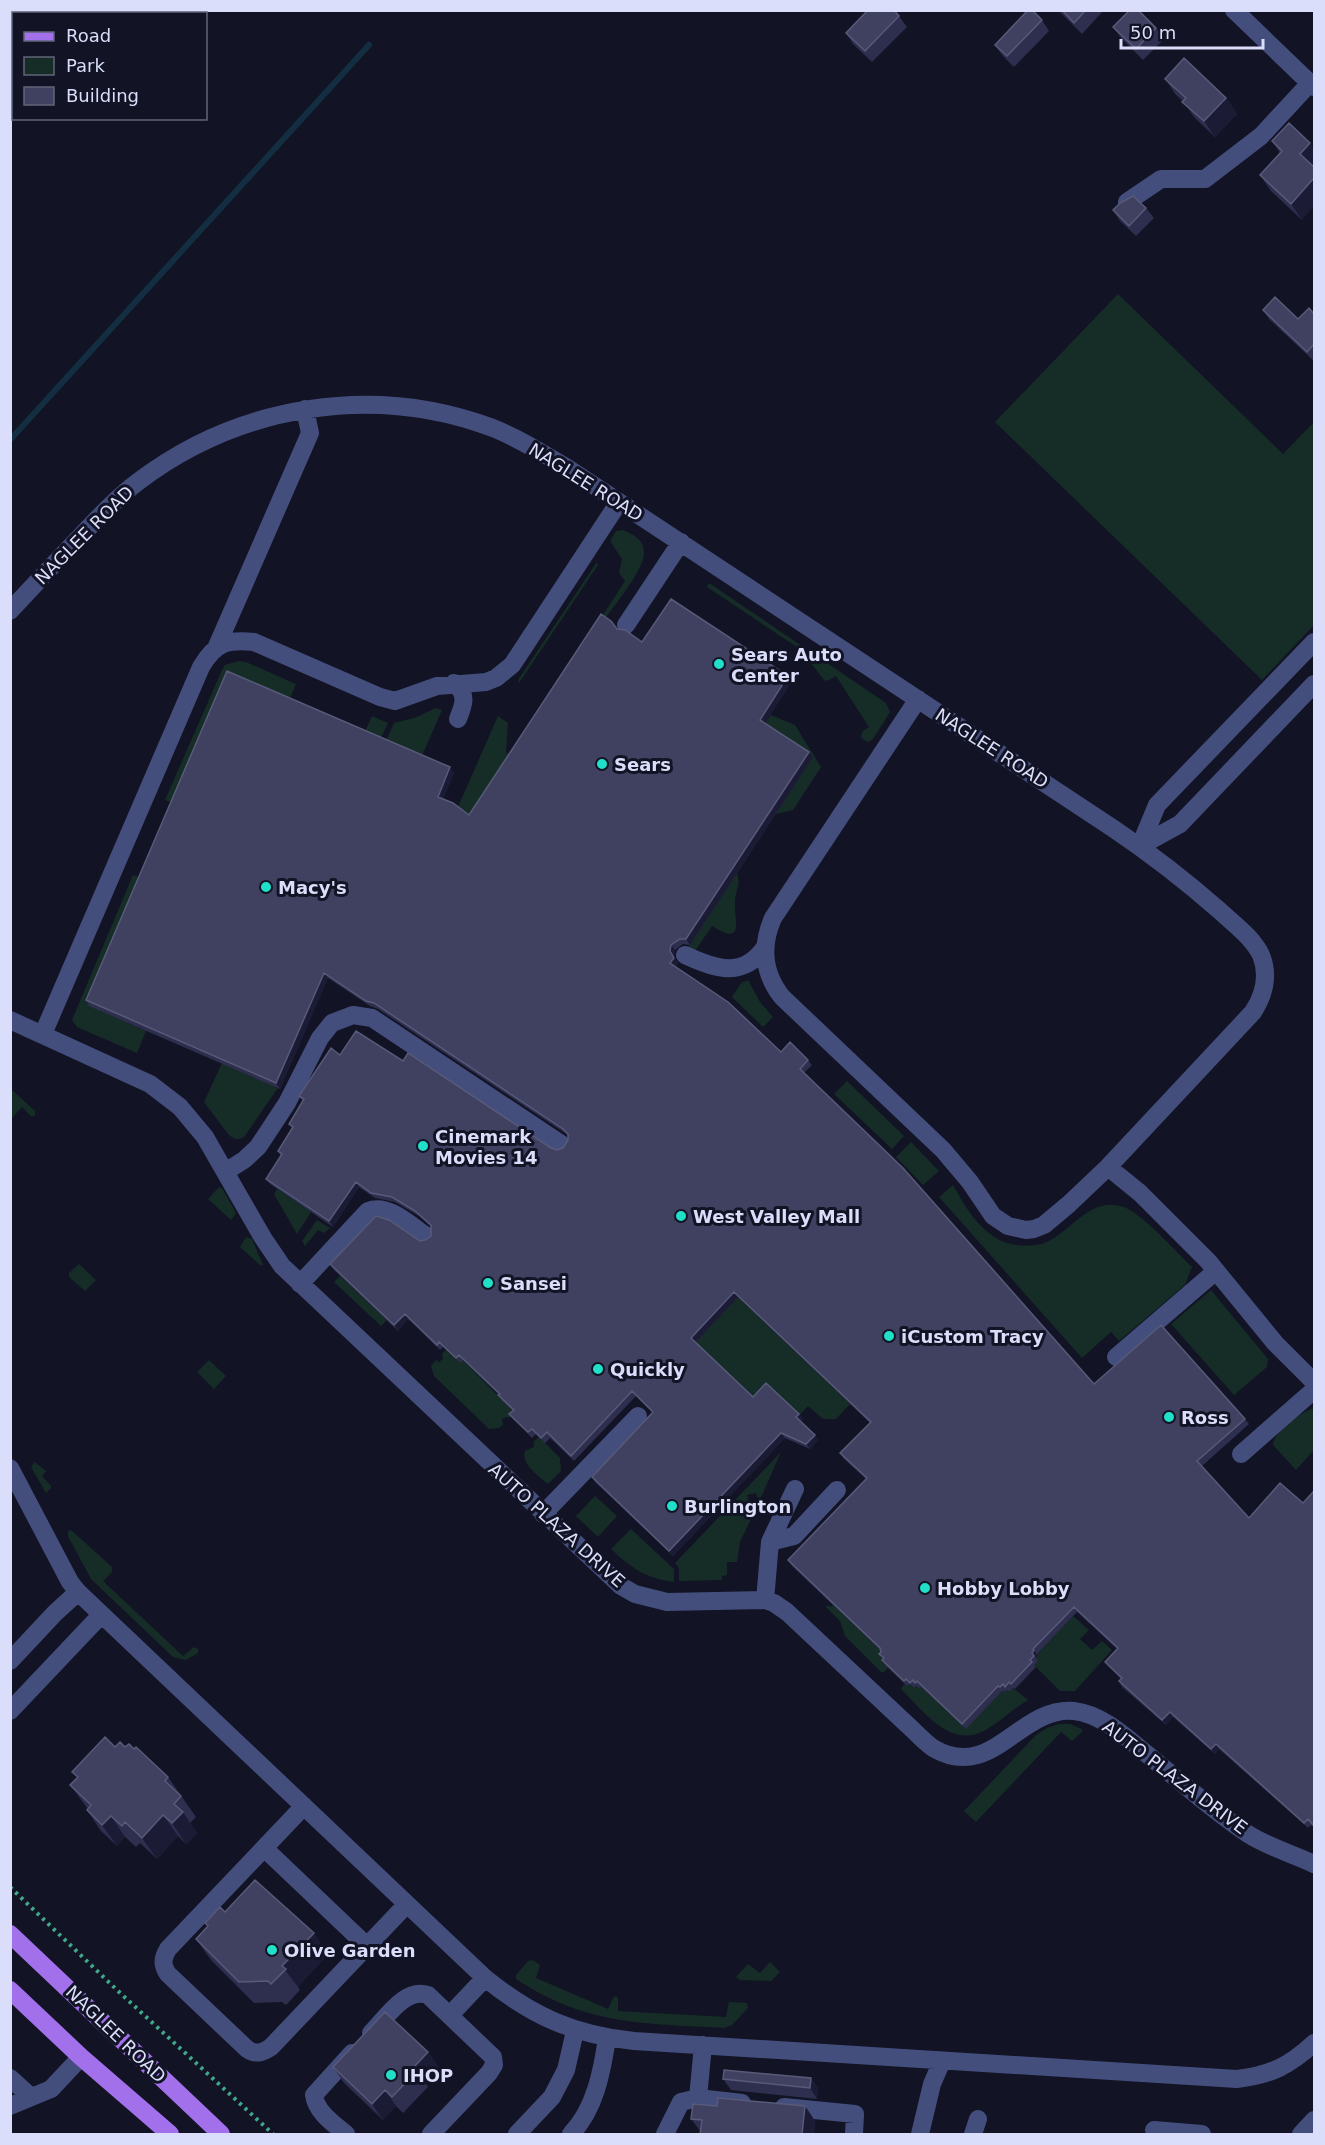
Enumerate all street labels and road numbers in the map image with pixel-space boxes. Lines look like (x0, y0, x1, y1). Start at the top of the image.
street label: NAGLEE ROAD (525, 439, 647, 525)
street label: NAGLEE ROAD (30, 481, 138, 589)
street label: NAGLEE ROAD (932, 704, 1052, 792)
street label: AUTO PLAZA DRIVE (485, 1458, 629, 1592)
street label: AUTO PLAZA DRIVE (1099, 1716, 1251, 1838)
street label: NAGLEE ROAD (62, 1981, 170, 2087)

